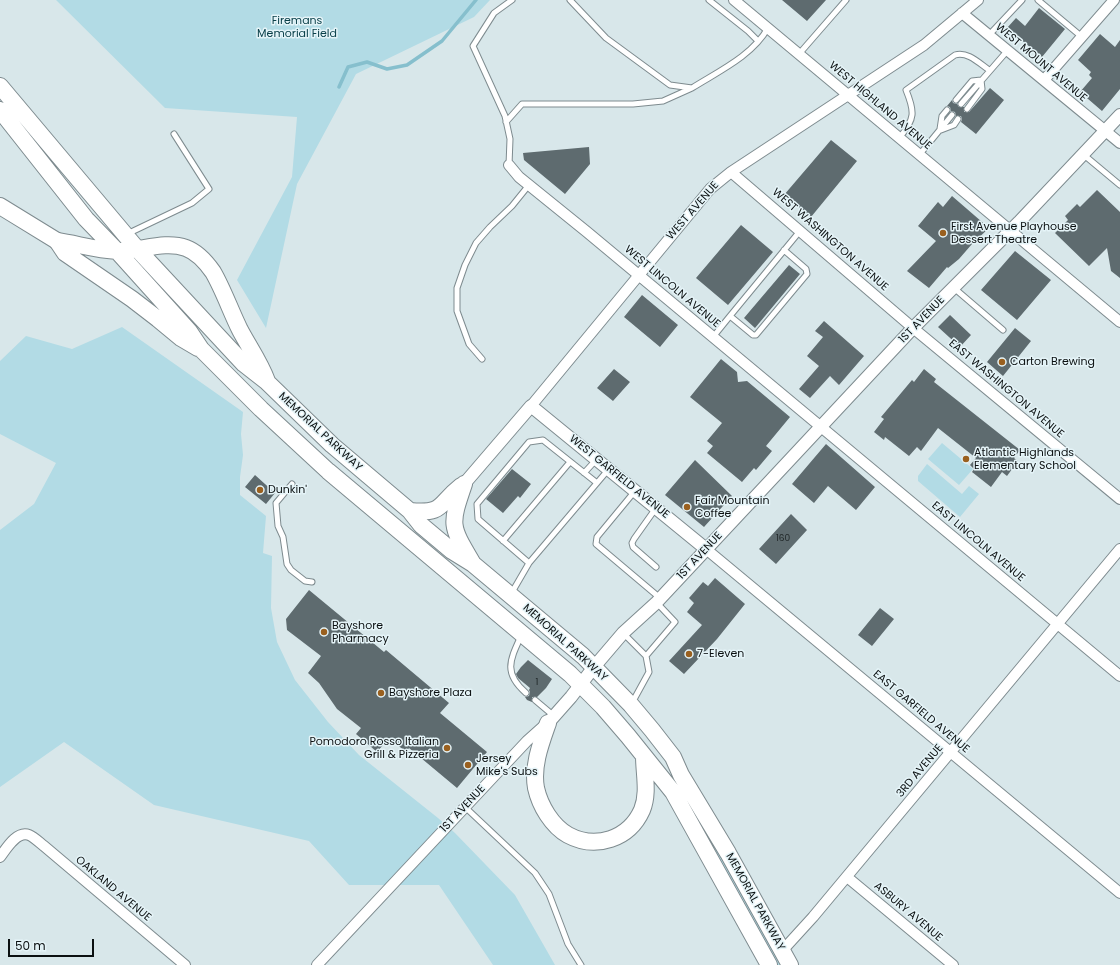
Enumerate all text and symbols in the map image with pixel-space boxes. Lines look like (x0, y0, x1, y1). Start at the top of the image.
park label: Firemans Memorial Field (257, 14, 337, 40)
street label: WEST MOUNT AVENUE (993, 21, 1089, 105)
street label: WEST HIGHLAND AVENUE (826, 59, 934, 153)
street label: WEST AVENUE (664, 179, 722, 243)
street label: WEST WASHINGTON AVENUE (769, 186, 891, 294)
place label: First Avenue Playhouse Dessert Theatre (951, 220, 1077, 246)
marker: First Avenue Playhouse Dessert Theatre (938, 228, 948, 238)
street label: WEST LINCOLN AVENUE (622, 243, 722, 331)
street label: 1ST AVENUE (896, 294, 948, 346)
street label: EAST WASHINGTON AVENUE (946, 337, 1066, 441)
place label: Carton Brewing (1010, 355, 1095, 369)
marker: Carton Brewing (997, 357, 1007, 367)
street label: MEMORIAL PARKWAY (276, 390, 364, 474)
street label: WEST GARFIELD AVENUE (566, 433, 672, 521)
place label: Atlantic Highlands Elementary School (974, 446, 1076, 472)
marker: Atlantic Highlands Elementary School (961, 454, 971, 464)
place label: Dunkin' (268, 483, 307, 497)
marker: Dunkin' (255, 485, 265, 495)
place label: Fair Mountain Coffee (695, 494, 770, 520)
street label: EAST LINCOLN AVENUE (929, 499, 1027, 585)
marker: Fair Mountain Coffee (682, 502, 692, 512)
street label: 1ST AVENUE (675, 530, 725, 582)
house number: 160 (776, 534, 790, 544)
street label: MEMORIAL PARKWAY (520, 602, 610, 684)
place label: Bayshore Pharmacy (332, 619, 389, 645)
marker: Bayshore Pharmacy (319, 627, 329, 637)
place label: 7-Eleven (697, 647, 744, 661)
marker: 7-Eleven (684, 649, 694, 659)
street label: EAST GARFIELD AVENUE (870, 668, 972, 756)
house number: 1 (536, 678, 538, 688)
place label: Bayshore Plaza (389, 686, 472, 700)
marker: Bayshore Plaza (376, 688, 386, 698)
place label: Pomodoro Rosso Italian Grill & Pizzeria (309, 735, 439, 761)
street label: 3RD AVENUE (894, 742, 946, 800)
marker: Pomodoro Rosso Italian Grill & Pizzeria (442, 743, 452, 753)
place label: Jersey Mike's Subs (476, 752, 538, 778)
marker: Jersey Mike's Subs (463, 760, 473, 770)
street label: 1ST AVENUE (438, 783, 488, 835)
street label: MEMORIAL PARKWAY (723, 851, 787, 953)
street label: OAKLAND AVENUE (73, 854, 153, 924)
street label: ASBURY AVENUE (871, 880, 945, 944)
scale bar (10, 931, 96, 957)
text: 50 m (15, 937, 46, 954)

